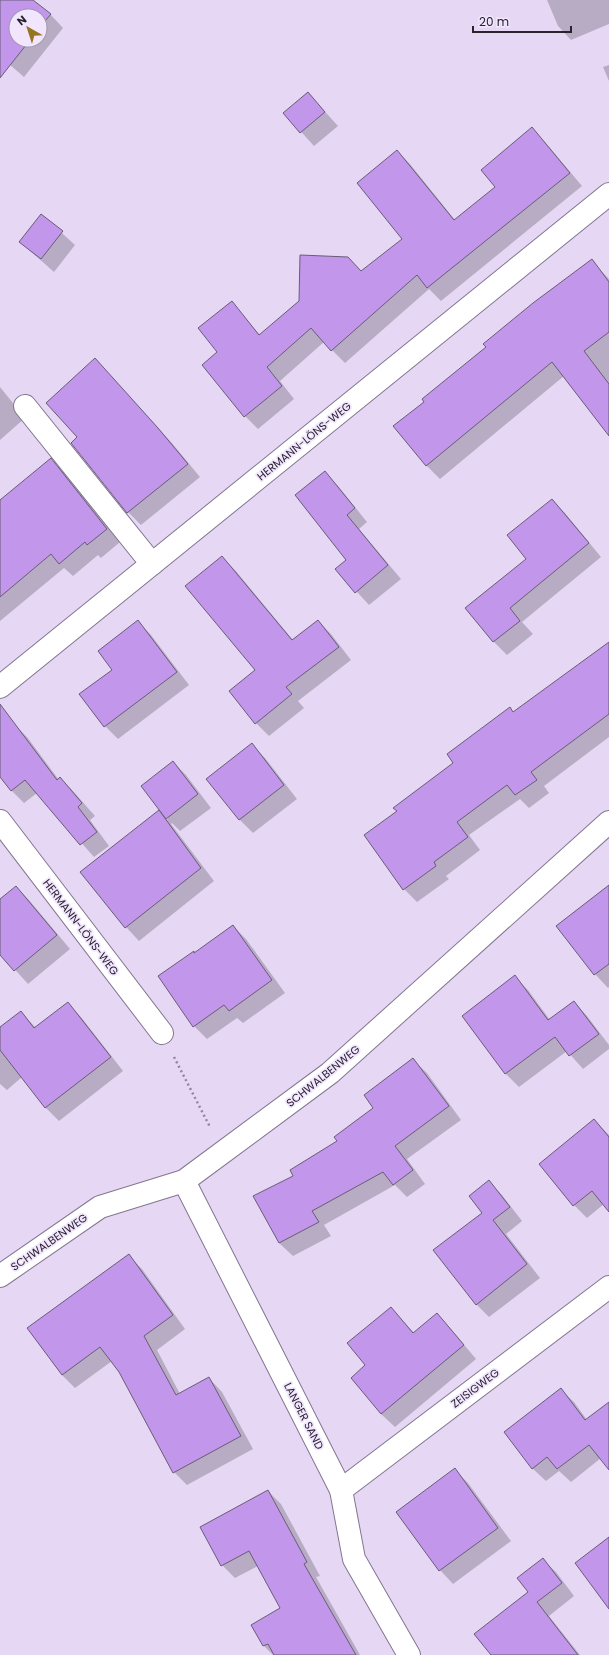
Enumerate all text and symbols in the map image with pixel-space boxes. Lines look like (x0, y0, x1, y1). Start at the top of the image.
north arrow (8, 8, 48, 48)
scale bar (473, 8, 571, 34)
text: N (13, 11, 30, 29)
text: 20 m (479, 13, 509, 30)
street label: HERMANN-LÖNS-WEG (254, 398, 355, 484)
street label: HERMANN-LÖNS-WEG (39, 875, 123, 979)
street label: SCHWALBENWEG (283, 1041, 364, 1111)
street label: SCHWALBENWEG (7, 1209, 91, 1275)
street label: ZEISIGWEG (447, 1364, 503, 1412)
street label: LANGER SAND (280, 1380, 328, 1452)

